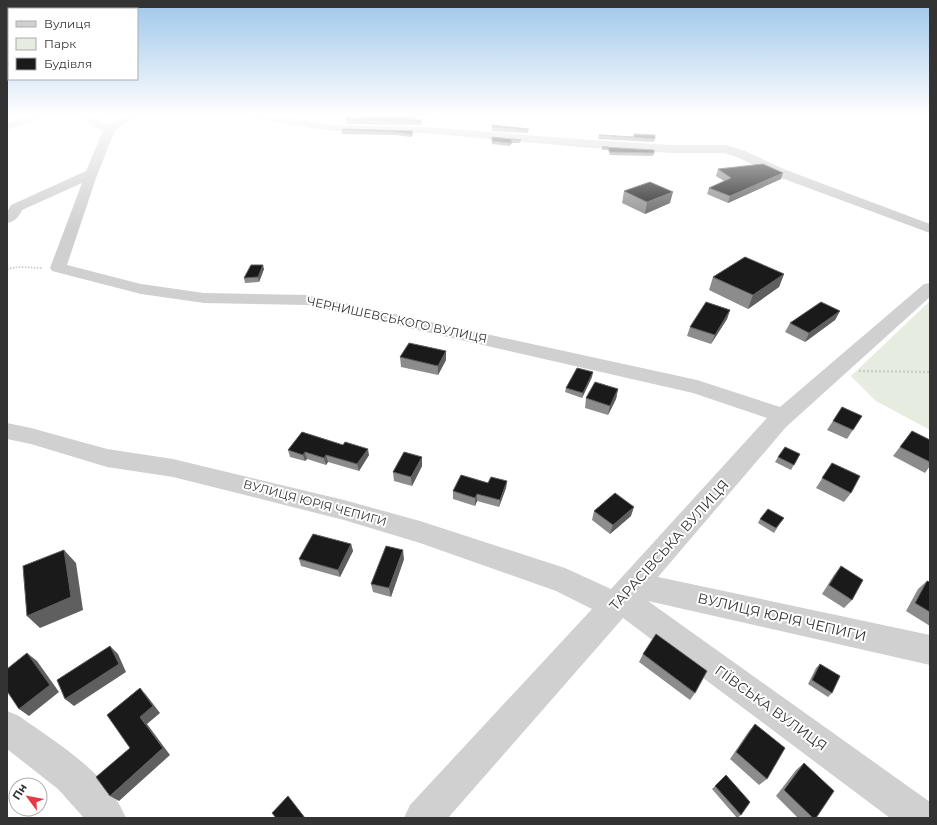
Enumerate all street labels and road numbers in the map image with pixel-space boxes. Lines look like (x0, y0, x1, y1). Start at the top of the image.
street label: ЧЕРНИШЕВСЬКОГО ВУЛИЦЯ (306, 293, 489, 346)
street label: ВУЛИЦЯ ЮРІЯ ЧЕПИГИ (242, 476, 388, 529)
street label: ТАРАСІВСЬКА ВУЛИЦЯ (605, 476, 733, 614)
street label: ВУЛИЦЯ ЮРІЯ ЧЕПИГИ (696, 589, 868, 645)
street label: ГІЇВСЬКА ВУЛИЦЯ (711, 661, 831, 755)

